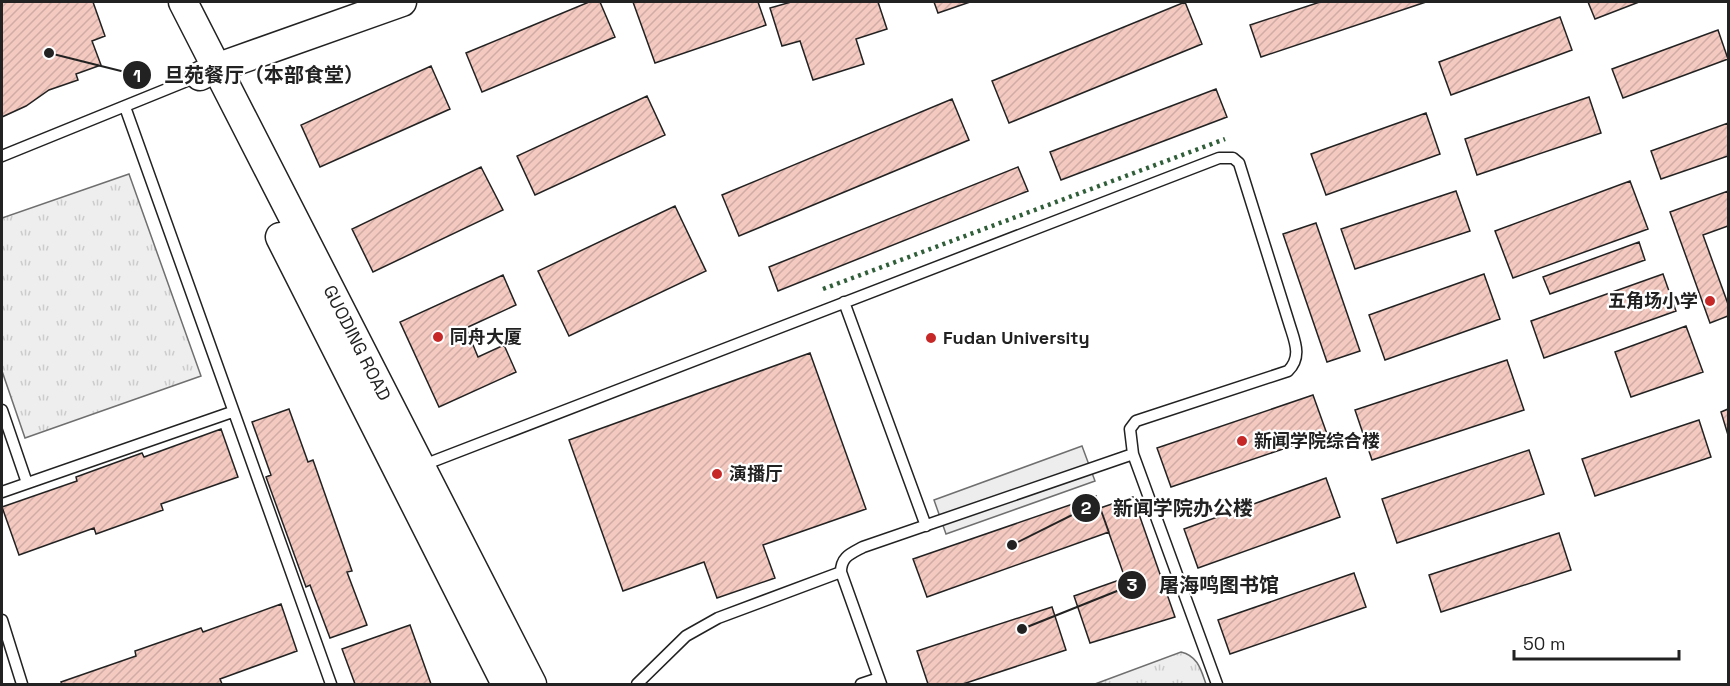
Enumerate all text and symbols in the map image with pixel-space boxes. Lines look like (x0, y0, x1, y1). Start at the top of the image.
callout: 旦苑餐厅（本部食堂） (122, 56, 376, 94)
text: 旦苑餐厅（本部食堂） (164, 62, 364, 88)
text: 1 (133, 64, 141, 87)
street label: GUODING ROAD (318, 281, 396, 404)
place label: 五角场小学 (1608, 289, 1698, 312)
marker: 五角场小学 (1703, 294, 1717, 308)
place label: 同舟大厦 (450, 325, 522, 348)
place label: Fudan University (943, 326, 1090, 349)
marker: 同舟大厦 (431, 330, 445, 344)
marker: Fudan University (924, 331, 938, 345)
place label: 新闻学院综合楼 (1254, 429, 1380, 452)
marker: 新闻学院综合楼 (1235, 434, 1249, 448)
place label: 演播厅 (729, 462, 783, 485)
marker: 演播厅 (710, 467, 724, 481)
callout: 新闻学院办公楼 (1071, 489, 1265, 527)
text: 新闻学院办公楼 (1113, 495, 1253, 521)
text: 2 (1081, 496, 1092, 519)
callout: 屠海鸣图书馆 (1117, 566, 1291, 604)
text: 屠海鸣图书馆 (1159, 572, 1279, 598)
text: 3 (1127, 573, 1138, 596)
scale bar (1514, 623, 1679, 661)
text: 50 m (1523, 632, 1565, 655)

